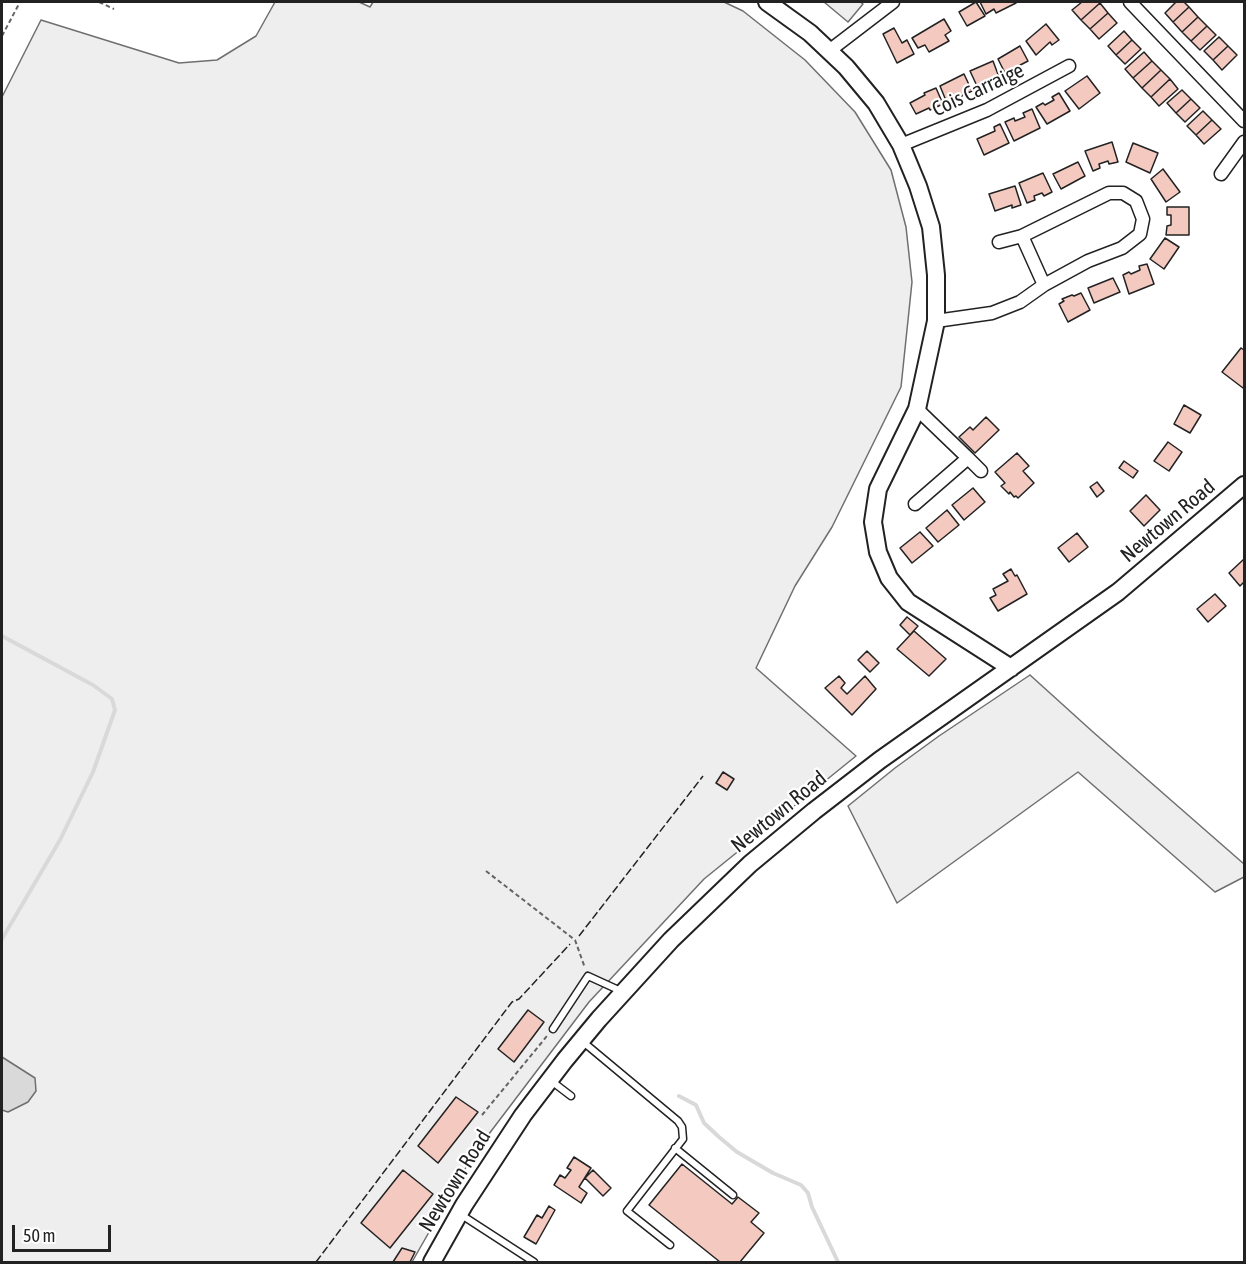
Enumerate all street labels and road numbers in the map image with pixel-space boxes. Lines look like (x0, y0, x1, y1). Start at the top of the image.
street label: Cois Carraige (928, 58, 1028, 122)
street label: Newtown Road (1116, 474, 1220, 568)
street label: Newtown Road (726, 766, 832, 858)
street label: Newtown Road (414, 1125, 496, 1237)

